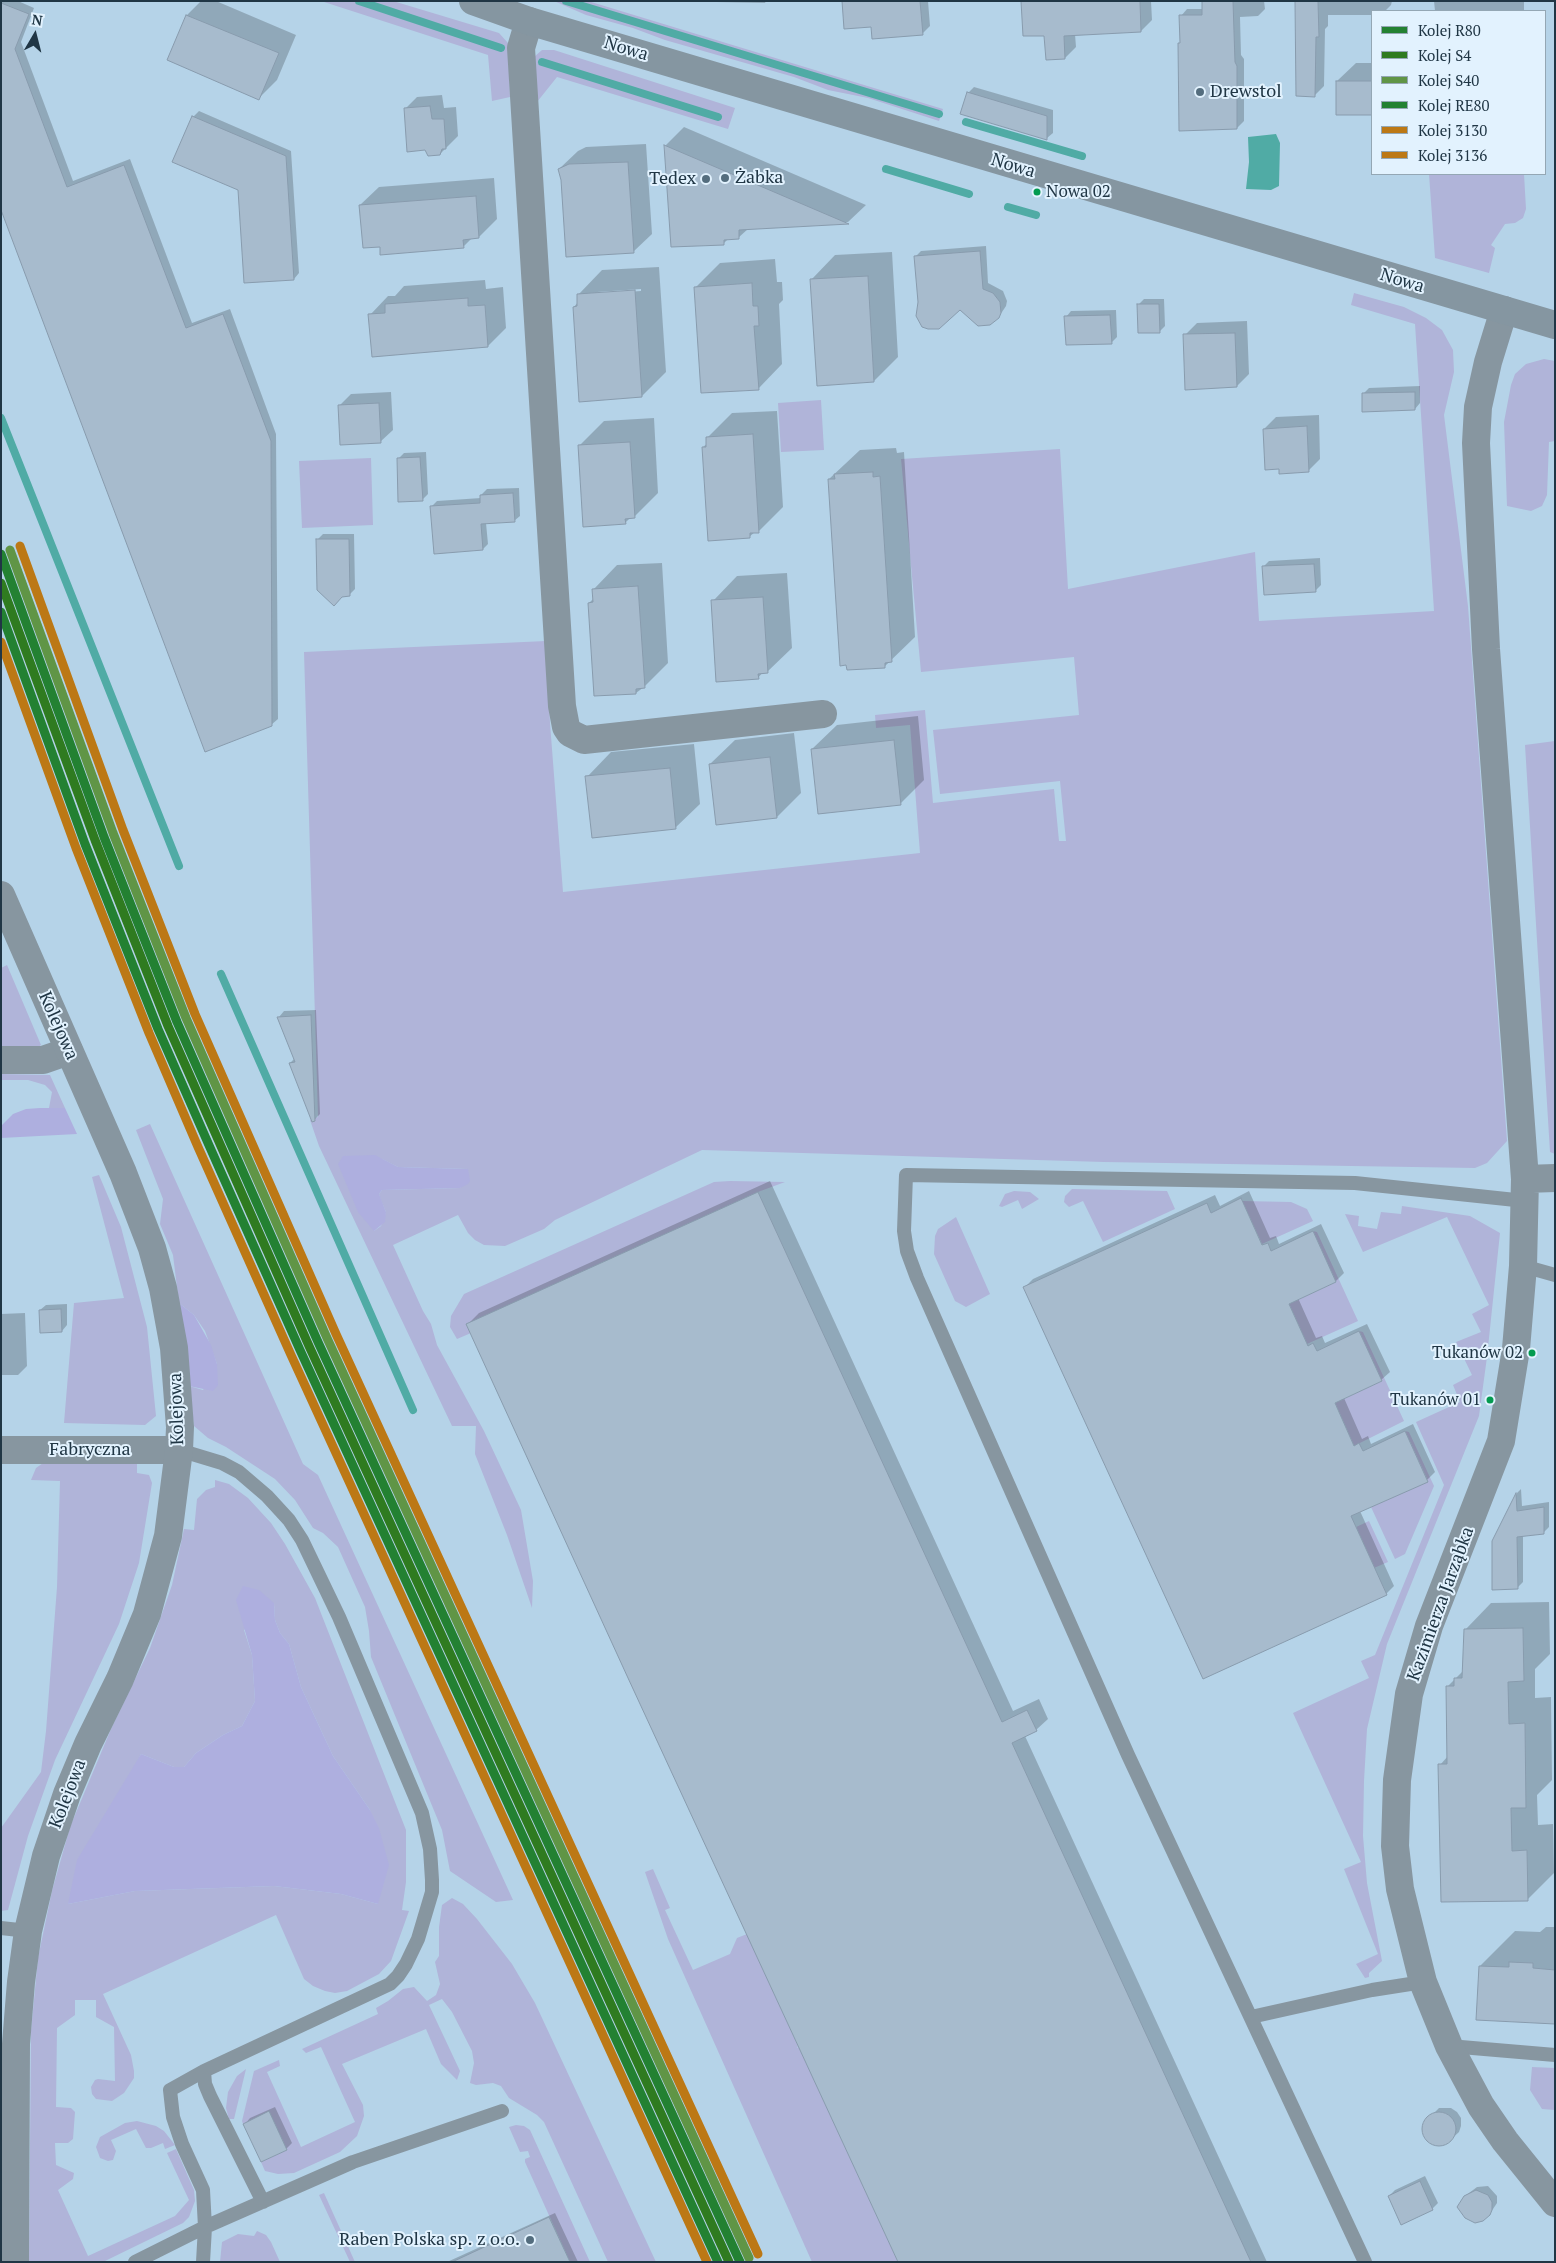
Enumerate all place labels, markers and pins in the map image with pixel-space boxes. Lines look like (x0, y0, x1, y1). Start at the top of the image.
place label: Drewstol (1210, 81, 1282, 103)
marker: Drewstol (1194, 86, 1206, 98)
place label: Żabka (735, 167, 783, 189)
place label: Tedex (649, 168, 696, 190)
marker: Żabka (719, 172, 731, 184)
marker: Tedex (700, 173, 712, 185)
place label: Nowa 02 (1046, 182, 1111, 202)
marker: Nowa 02 (1032, 187, 1042, 197)
place label: Tukanów 02 (1432, 1343, 1523, 1363)
marker: Tukanów 02 (1527, 1348, 1537, 1358)
place label: Tukanów 01 (1390, 1390, 1481, 1410)
marker: Tukanów 01 (1485, 1395, 1495, 1405)
place label: Raben Polska sp. z o.o. (339, 2229, 520, 2251)
marker: Raben Polska sp. z o.o. (524, 2234, 536, 2246)

